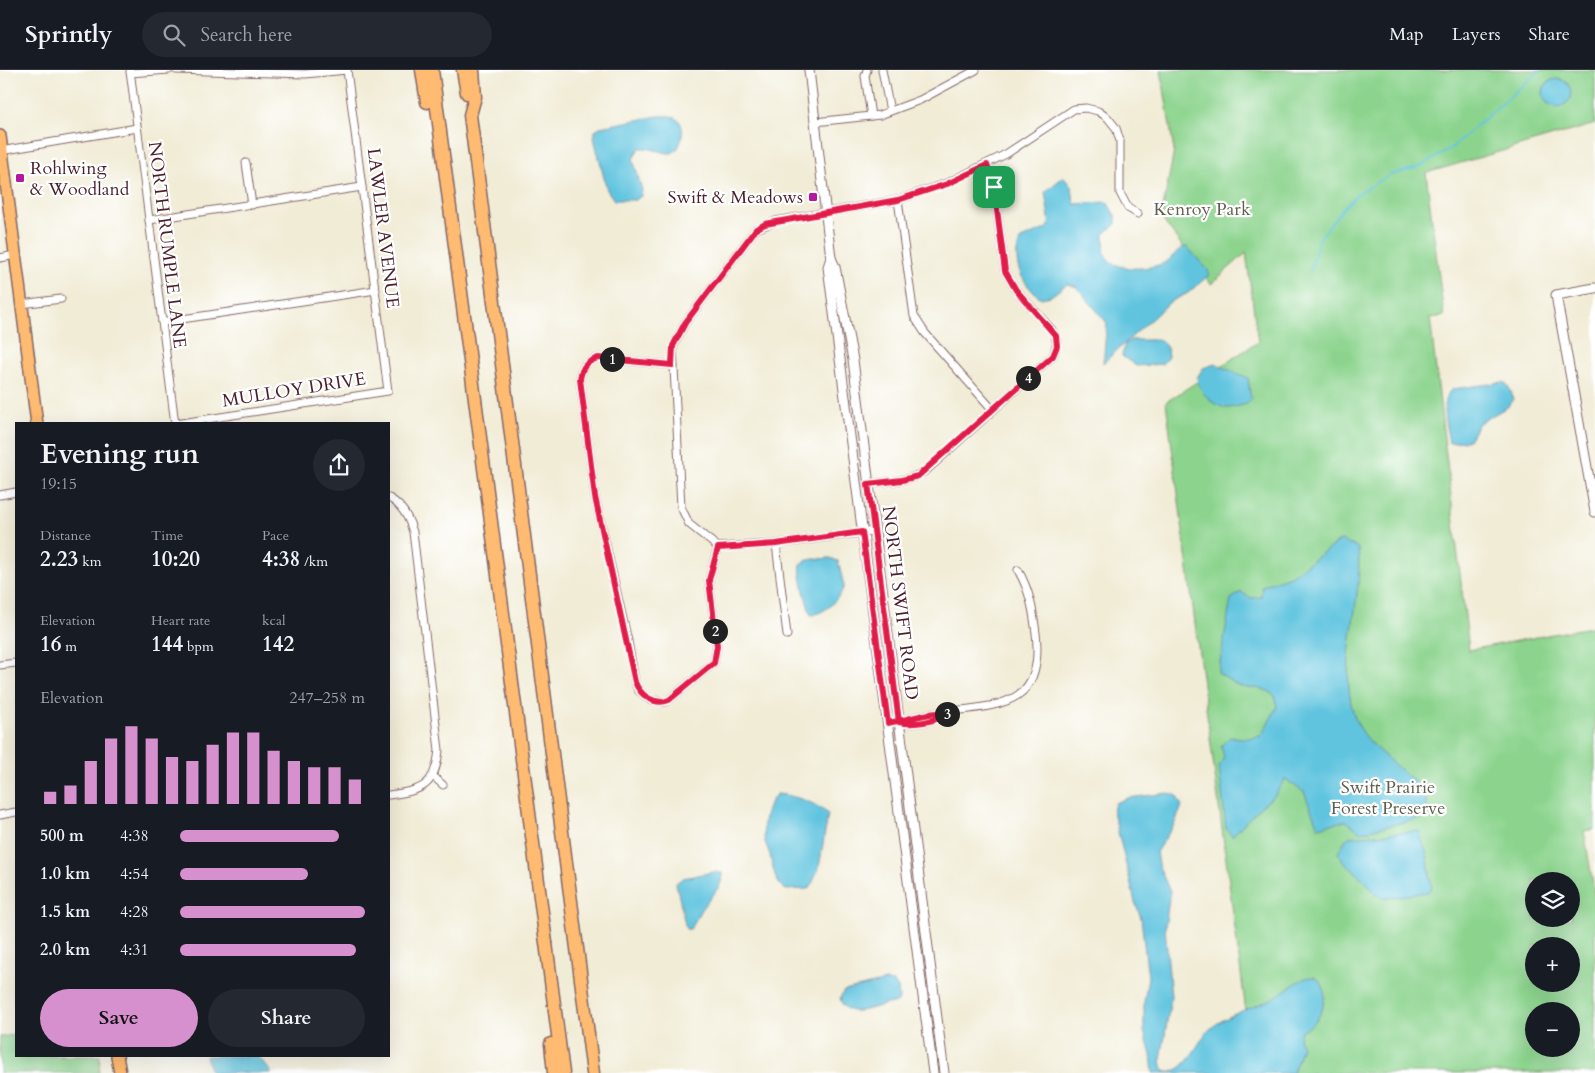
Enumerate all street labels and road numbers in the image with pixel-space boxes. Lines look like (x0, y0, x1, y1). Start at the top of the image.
street label: NORTH RUMPLE LANE (142, 140, 192, 350)
street label: LAWLER AVENUE (361, 146, 405, 310)
street label: MULLOY DRIVE (221, 366, 367, 414)
street label: NORTH SWIFT ROAD (876, 505, 924, 701)

